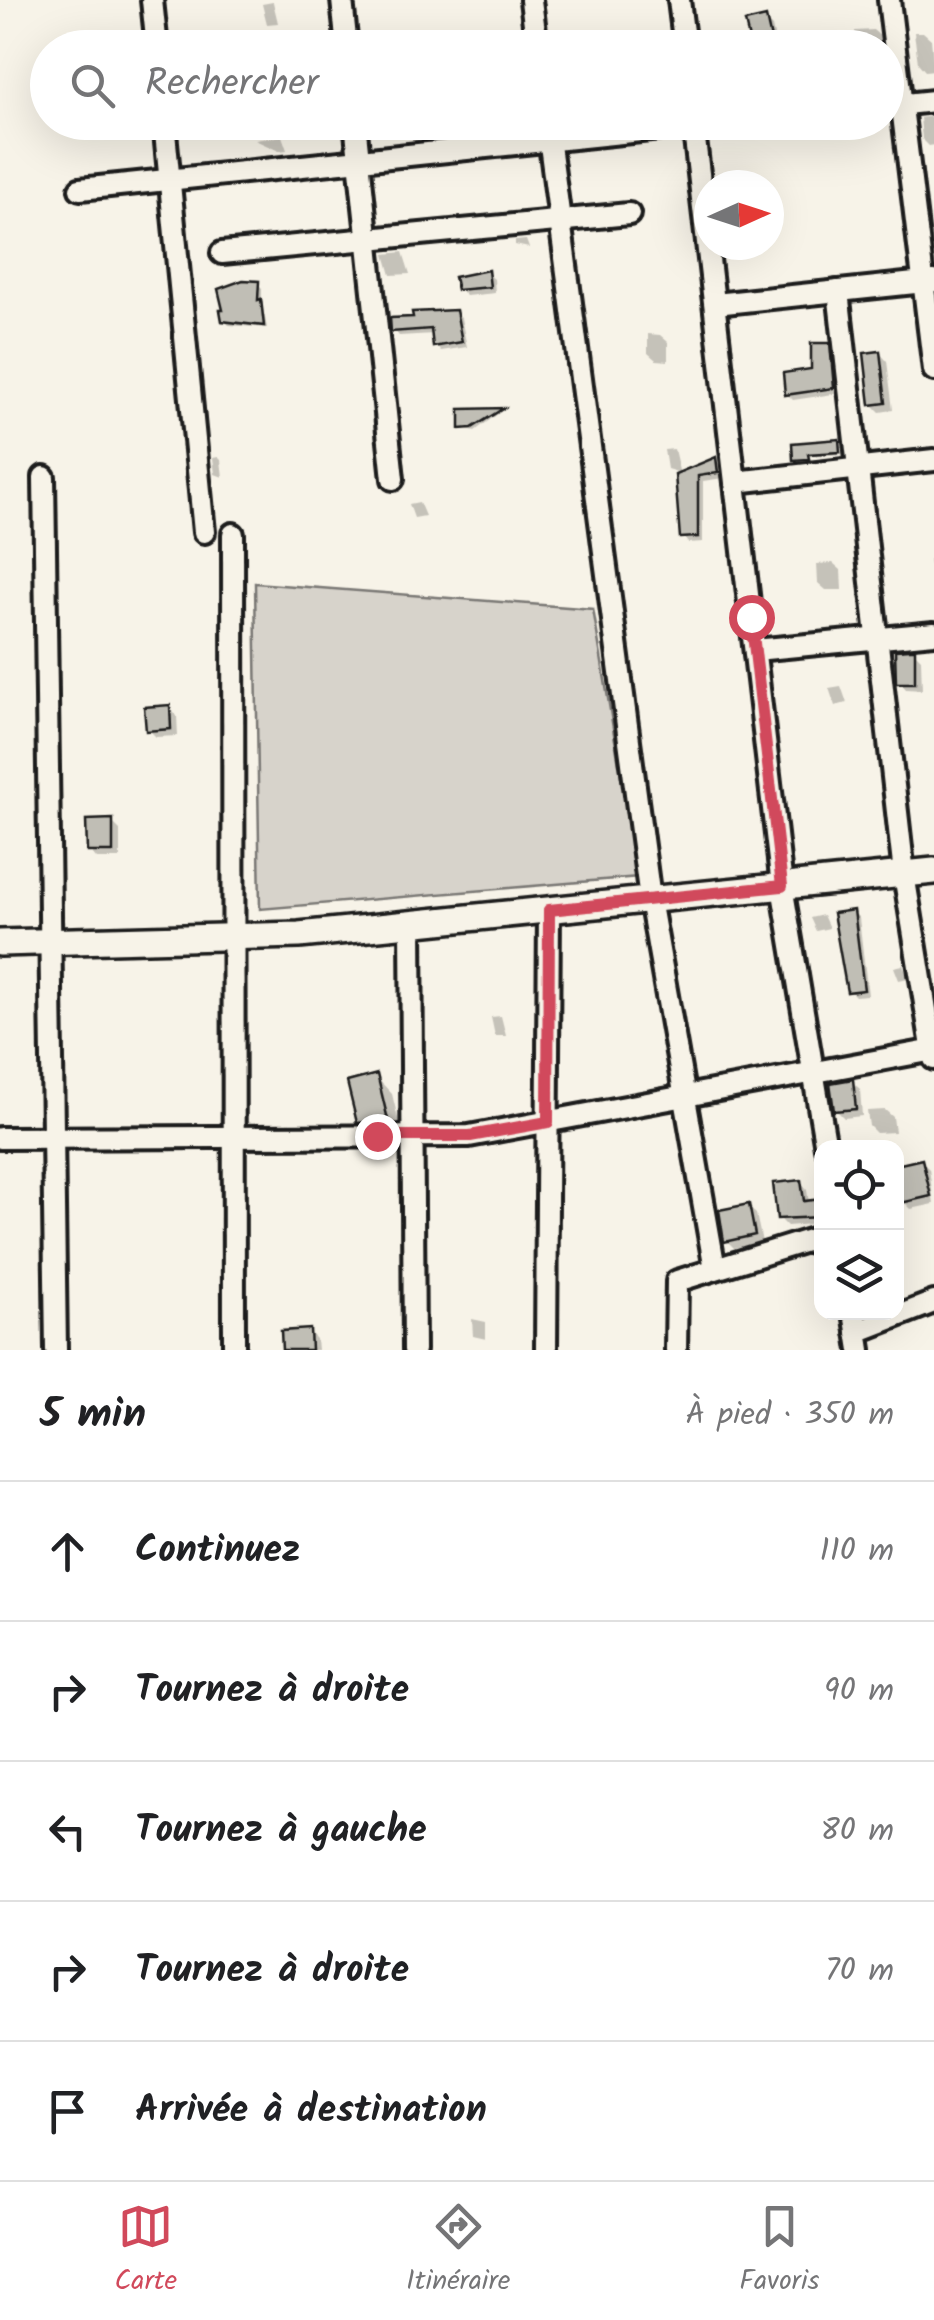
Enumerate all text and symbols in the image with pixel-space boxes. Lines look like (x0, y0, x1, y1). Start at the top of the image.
search box (30, 30, 904, 140)
text: Rechercher (145, 55, 318, 115)
icon: search (65, 58, 120, 113)
north arrow (694, 170, 784, 260)
route start (729, 595, 775, 641)
route end (355, 1114, 401, 1160)
map controls (814, 1140, 904, 1320)
button: locate (814, 1140, 904, 1230)
button: layers (814, 1230, 904, 1320)
text: 5 min (40, 1382, 146, 1449)
text: À pied · 350 m (685, 1390, 894, 1441)
text: Continuez (135, 1521, 300, 1581)
icon: ahead (40, 1524, 95, 1579)
text: 110 m (820, 1526, 894, 1577)
text: Tournez à droite (135, 1661, 409, 1721)
icon: right (40, 1664, 95, 1719)
text: 90 m (824, 1666, 894, 1717)
text: Tournez à gauche (135, 1801, 427, 1861)
icon: left (40, 1804, 95, 1859)
text: 80 m (820, 1806, 894, 1857)
text: Tournez à droite (135, 1941, 409, 2001)
icon: right (40, 1944, 95, 1999)
text: 70 m (825, 1946, 894, 1997)
text: Arrivée à destination (135, 2081, 487, 2141)
icon: arrive (40, 2084, 95, 2139)
tab: Carte (114, 2199, 177, 2304)
tab: Itinéraire (406, 2199, 510, 2304)
tab: Favoris (739, 2199, 819, 2304)

